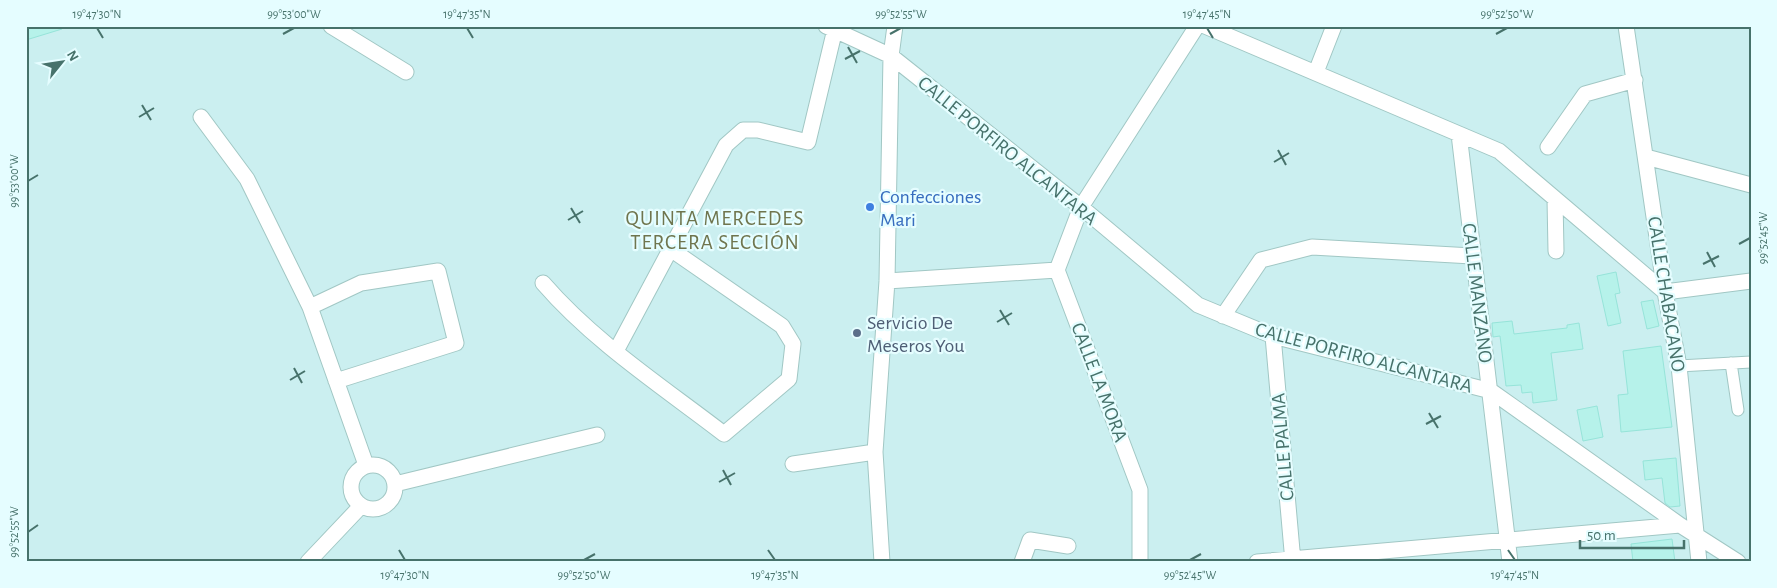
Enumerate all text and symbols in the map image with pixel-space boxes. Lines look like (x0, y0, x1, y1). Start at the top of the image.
text: 19°47'30"N (73, 8, 121, 20)
text: 99°53'00"W (267, 8, 321, 20)
text: 19°47'35"N (443, 8, 491, 20)
text: 99°52'55"W (875, 8, 927, 20)
text: 19°47'45"N (1183, 8, 1231, 20)
text: 99°52'50"W (1481, 8, 1534, 20)
north arrow (38, 38, 88, 88)
text: N (64, 48, 81, 64)
street label: CALLE PORFIRO ALCANTARA (914, 72, 1101, 229)
text: 99°53'00"W (8, 154, 20, 208)
place label: Confecciones Mari (880, 187, 981, 230)
marker: Confecciones Mari (864, 201, 876, 213)
district label: QUINTA MERCEDES TERCERA SECCIÓN (626, 208, 804, 253)
text: 99°52'45"W (1757, 212, 1769, 264)
street label: CALLE CHABACANO (1644, 215, 1688, 373)
street label: CALLE MANZANO (1459, 222, 1496, 364)
place label: Servicio De Meseros You (867, 313, 964, 356)
street label: CALLE PORFIRO ALCANTARA (1253, 319, 1475, 397)
street label: CALLE LA MORA (1067, 320, 1131, 445)
marker: Servicio De Meseros You (851, 327, 863, 339)
street label: CALLE PALMA (1268, 392, 1298, 502)
text: 99°52'55"W (8, 506, 20, 558)
scale bar (1580, 518, 1683, 550)
text: 50 m (1587, 528, 1616, 543)
text: 19°47'30"N (381, 569, 429, 581)
text: 99°52'50"W (558, 569, 611, 581)
text: 19°47'35"N (751, 569, 799, 581)
text: 99°52'45"W (1164, 569, 1216, 581)
text: 19°47'45"N (1491, 569, 1539, 581)

